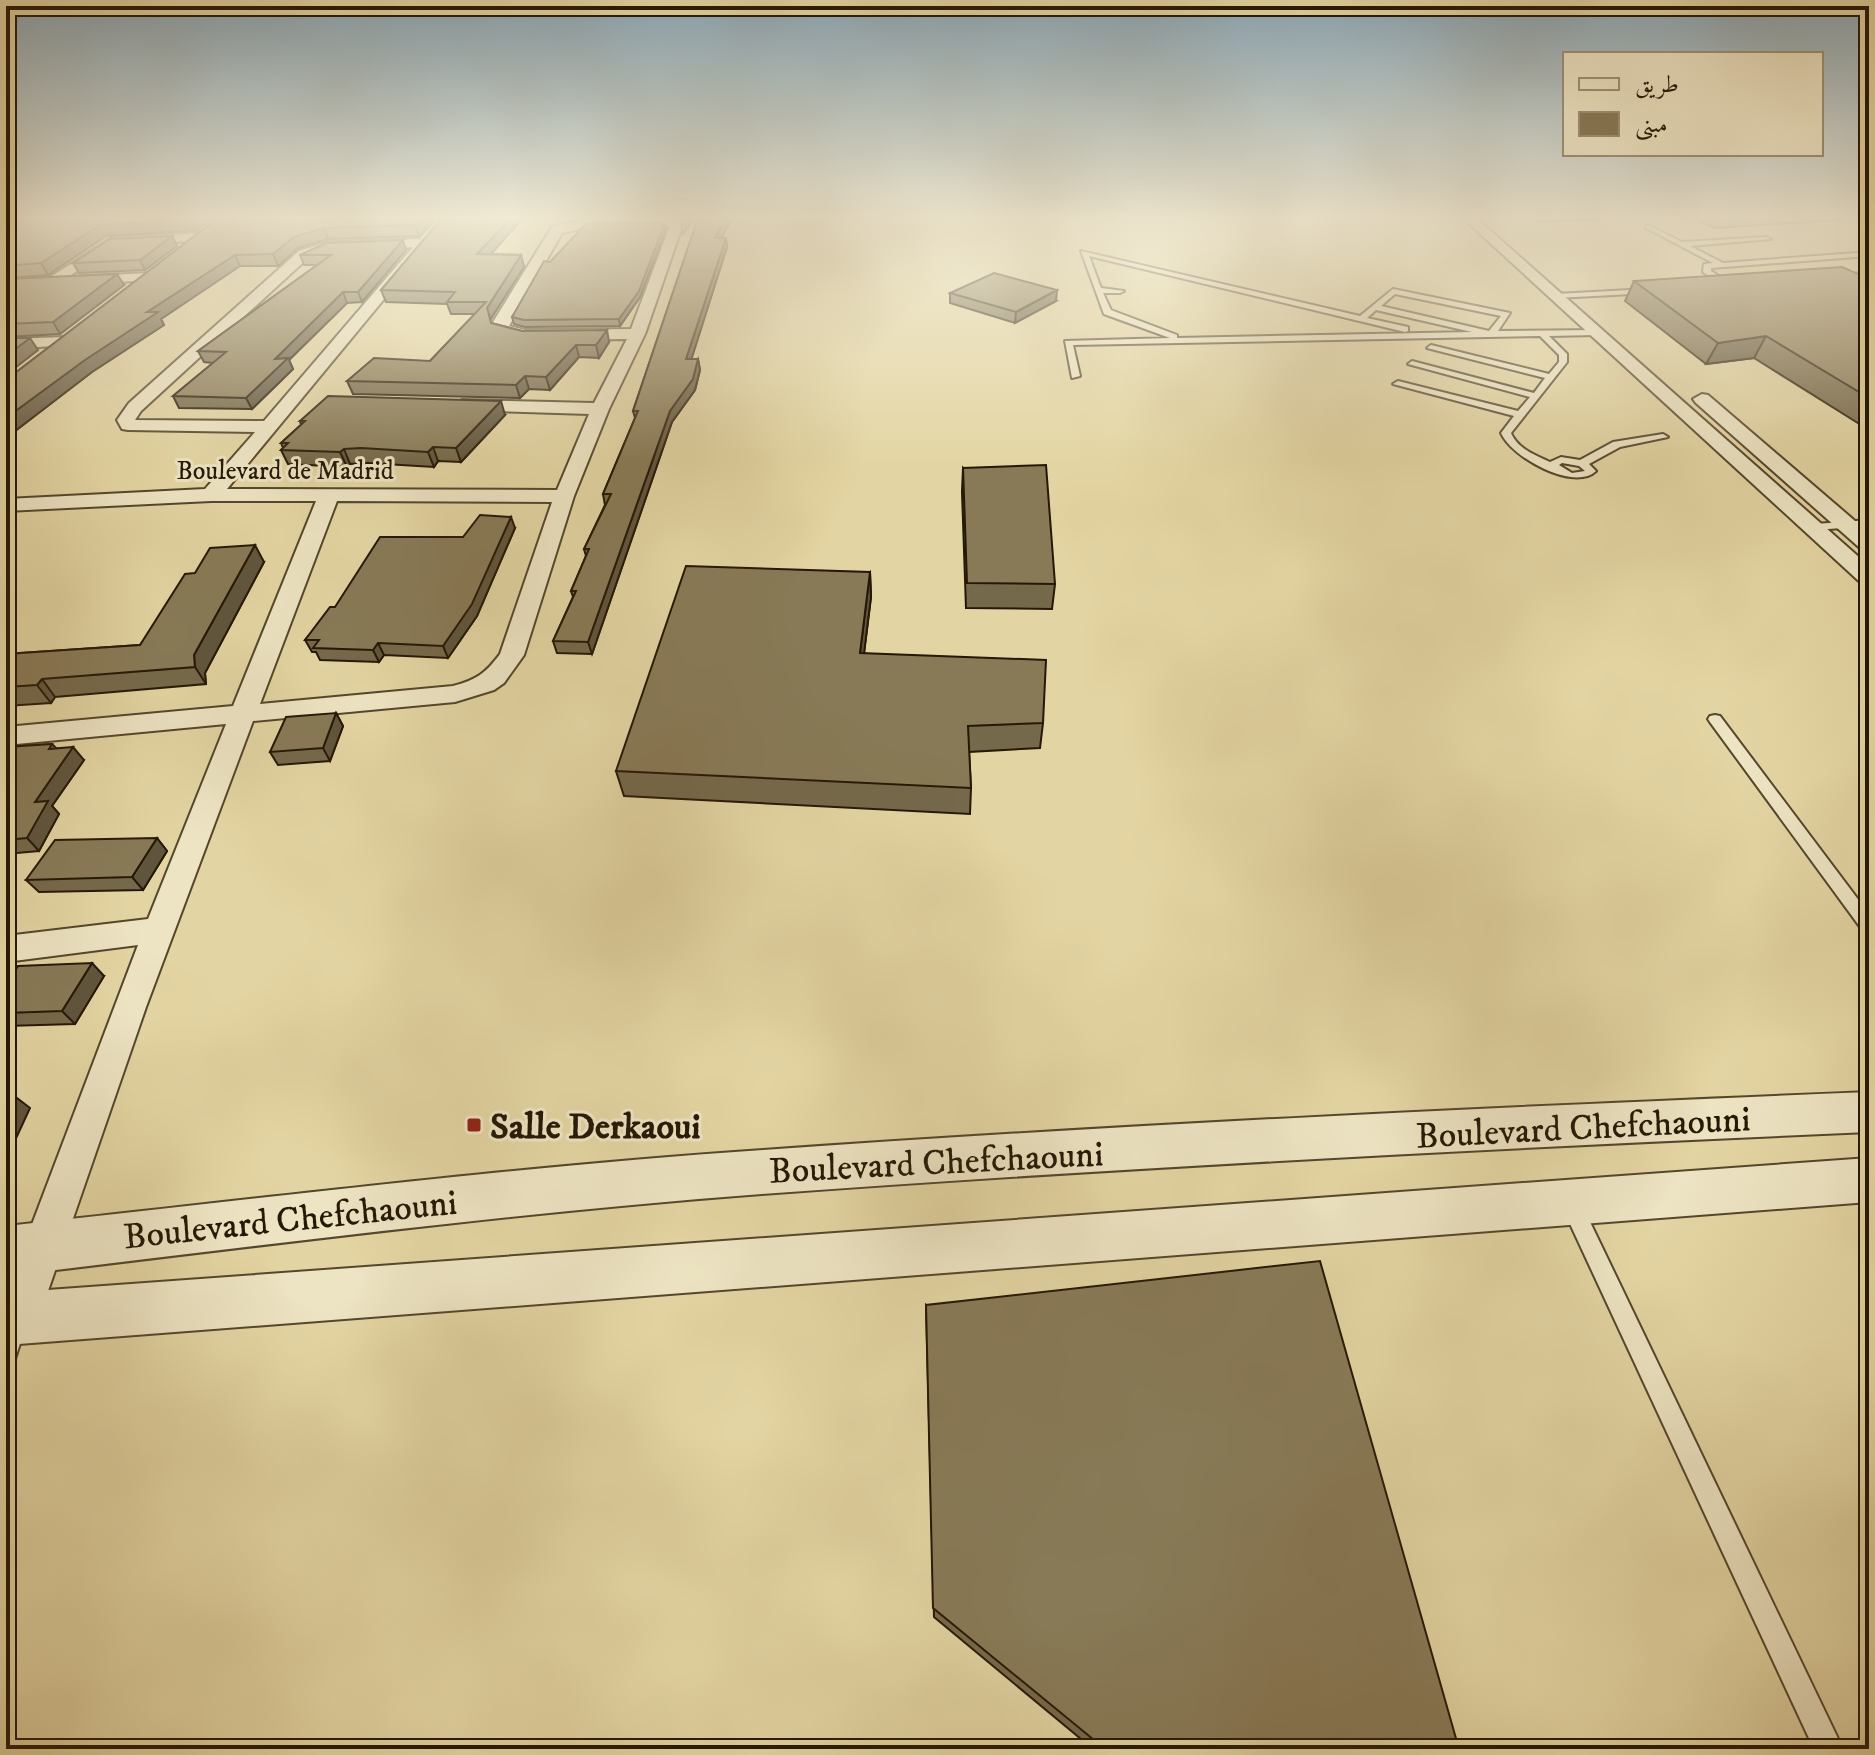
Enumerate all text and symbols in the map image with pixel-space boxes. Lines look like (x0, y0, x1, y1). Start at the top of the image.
legend (1563, 52, 1823, 156)
text: طريق (1635, 70, 1679, 100)
text: مبنى (1635, 110, 1668, 141)
street label: Boulevard de Madrid (176, 455, 394, 488)
street label: Boulevard Chefchaouni (1415, 1097, 1752, 1160)
place label: Salle Derkaoui (490, 1105, 701, 1150)
marker: Salle Derkaoui (465, 1116, 483, 1134)
street label: Boulevard Chefchaouni (768, 1132, 1105, 1195)
street label: Boulevard Chefchaouni (121, 1181, 459, 1260)

